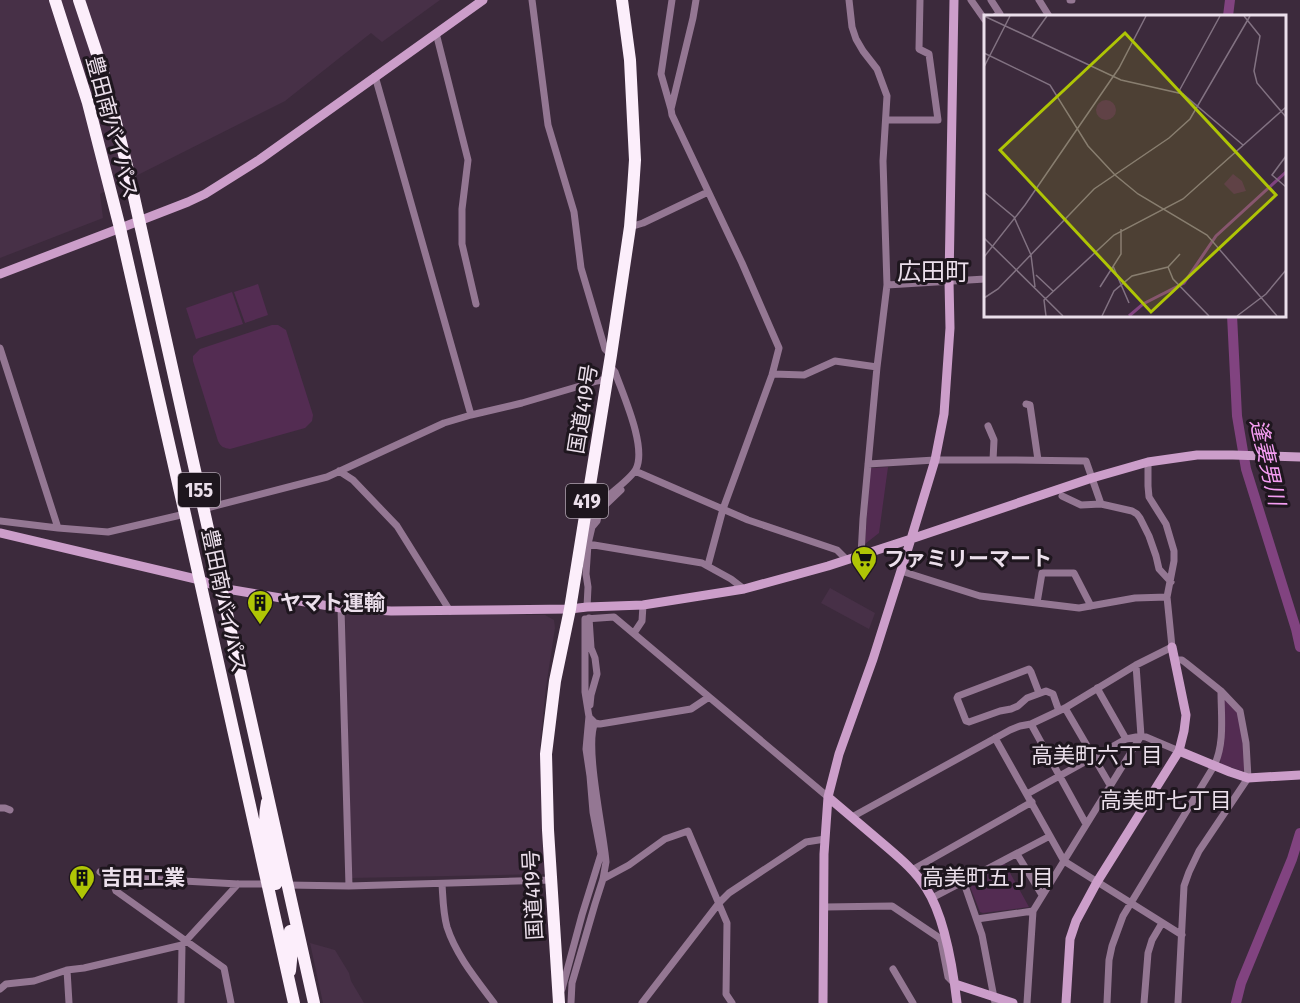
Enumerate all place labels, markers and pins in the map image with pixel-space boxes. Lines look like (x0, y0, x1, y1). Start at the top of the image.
supermarket icon: ファミリーマート (849, 544, 879, 582)
place label: ファミリーマート (884, 546, 1052, 572)
building icon: ヤマト運輸 (245, 588, 275, 626)
place label: ヤマト運輸 (280, 590, 385, 616)
building icon: 吉田工業 (67, 863, 97, 901)
place label: 吉田工業 (101, 865, 185, 891)

